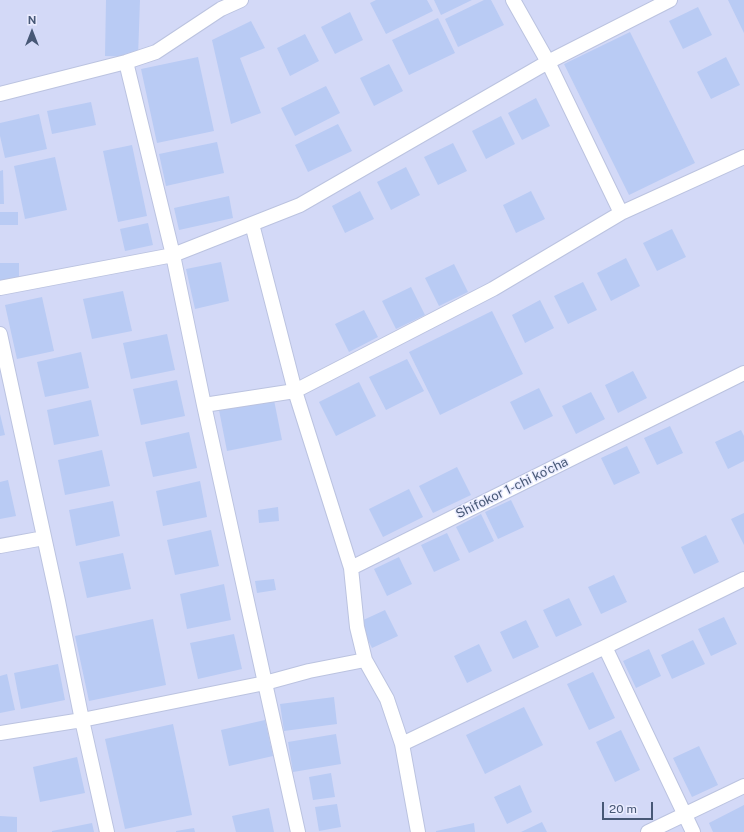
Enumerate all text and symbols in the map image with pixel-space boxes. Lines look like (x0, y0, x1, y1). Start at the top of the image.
north arrow (12, 12, 52, 52)
text: N (28, 14, 36, 26)
street label: Shifokor 1-chi ko'cha (453, 454, 571, 522)
scale bar (604, 794, 655, 820)
text: 20 m (609, 802, 637, 816)

